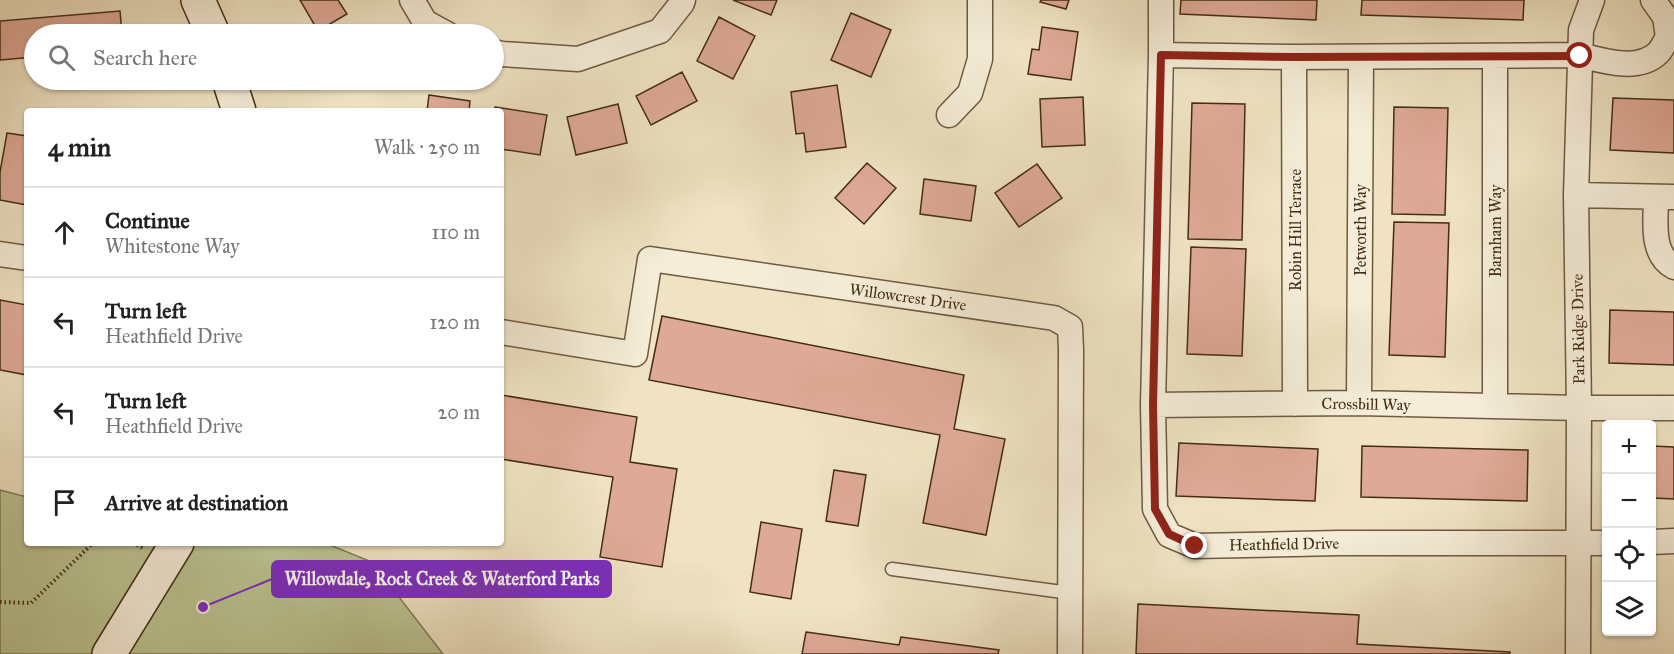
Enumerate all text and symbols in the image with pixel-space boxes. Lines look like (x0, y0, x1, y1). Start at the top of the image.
search box (24, 24, 504, 90)
icon: search (45, 41, 78, 74)
route start (1566, 42, 1592, 68)
text: Search here (93, 44, 197, 71)
text: 4 min (48, 131, 111, 163)
text: Walk · 250 m (374, 135, 480, 159)
street label: Robin Hill Terrace (1286, 168, 1305, 291)
street label: Petworth Way (1351, 183, 1370, 276)
street label: Barnham Way (1486, 184, 1505, 278)
text: Continue (105, 207, 190, 234)
icon: ahead (48, 216, 81, 249)
text: 110 m (432, 220, 480, 244)
text: Whitestone Way (105, 234, 240, 258)
street label: Park Ridge Drive (1568, 273, 1589, 384)
street label: Willowcrest Drive (848, 279, 968, 315)
text: Turn left (105, 297, 187, 324)
icon: left (48, 306, 81, 339)
text: 120 m (429, 310, 480, 334)
text: Heathfield Drive (105, 324, 243, 348)
text: Turn left (105, 387, 187, 414)
street label: Crossbill Way (1321, 394, 1411, 414)
icon: left (48, 396, 81, 429)
text: 20 m (437, 400, 480, 424)
text: Heathfield Drive (105, 414, 243, 438)
map controls (1602, 420, 1656, 636)
button: + (1602, 420, 1656, 474)
button: − (1602, 474, 1656, 528)
icon: arrive (48, 486, 81, 519)
text: Arrive at destination (105, 489, 288, 516)
button: locate (1602, 528, 1656, 582)
route end (1181, 532, 1207, 558)
street label: Heathfield Drive (1229, 534, 1340, 554)
callout: Willowdale, Rock Creek & Waterford Parks (272, 561, 611, 597)
text: Willowdale, Rock Creek & Waterford Parks (285, 568, 600, 590)
button: layers (1602, 582, 1656, 636)

